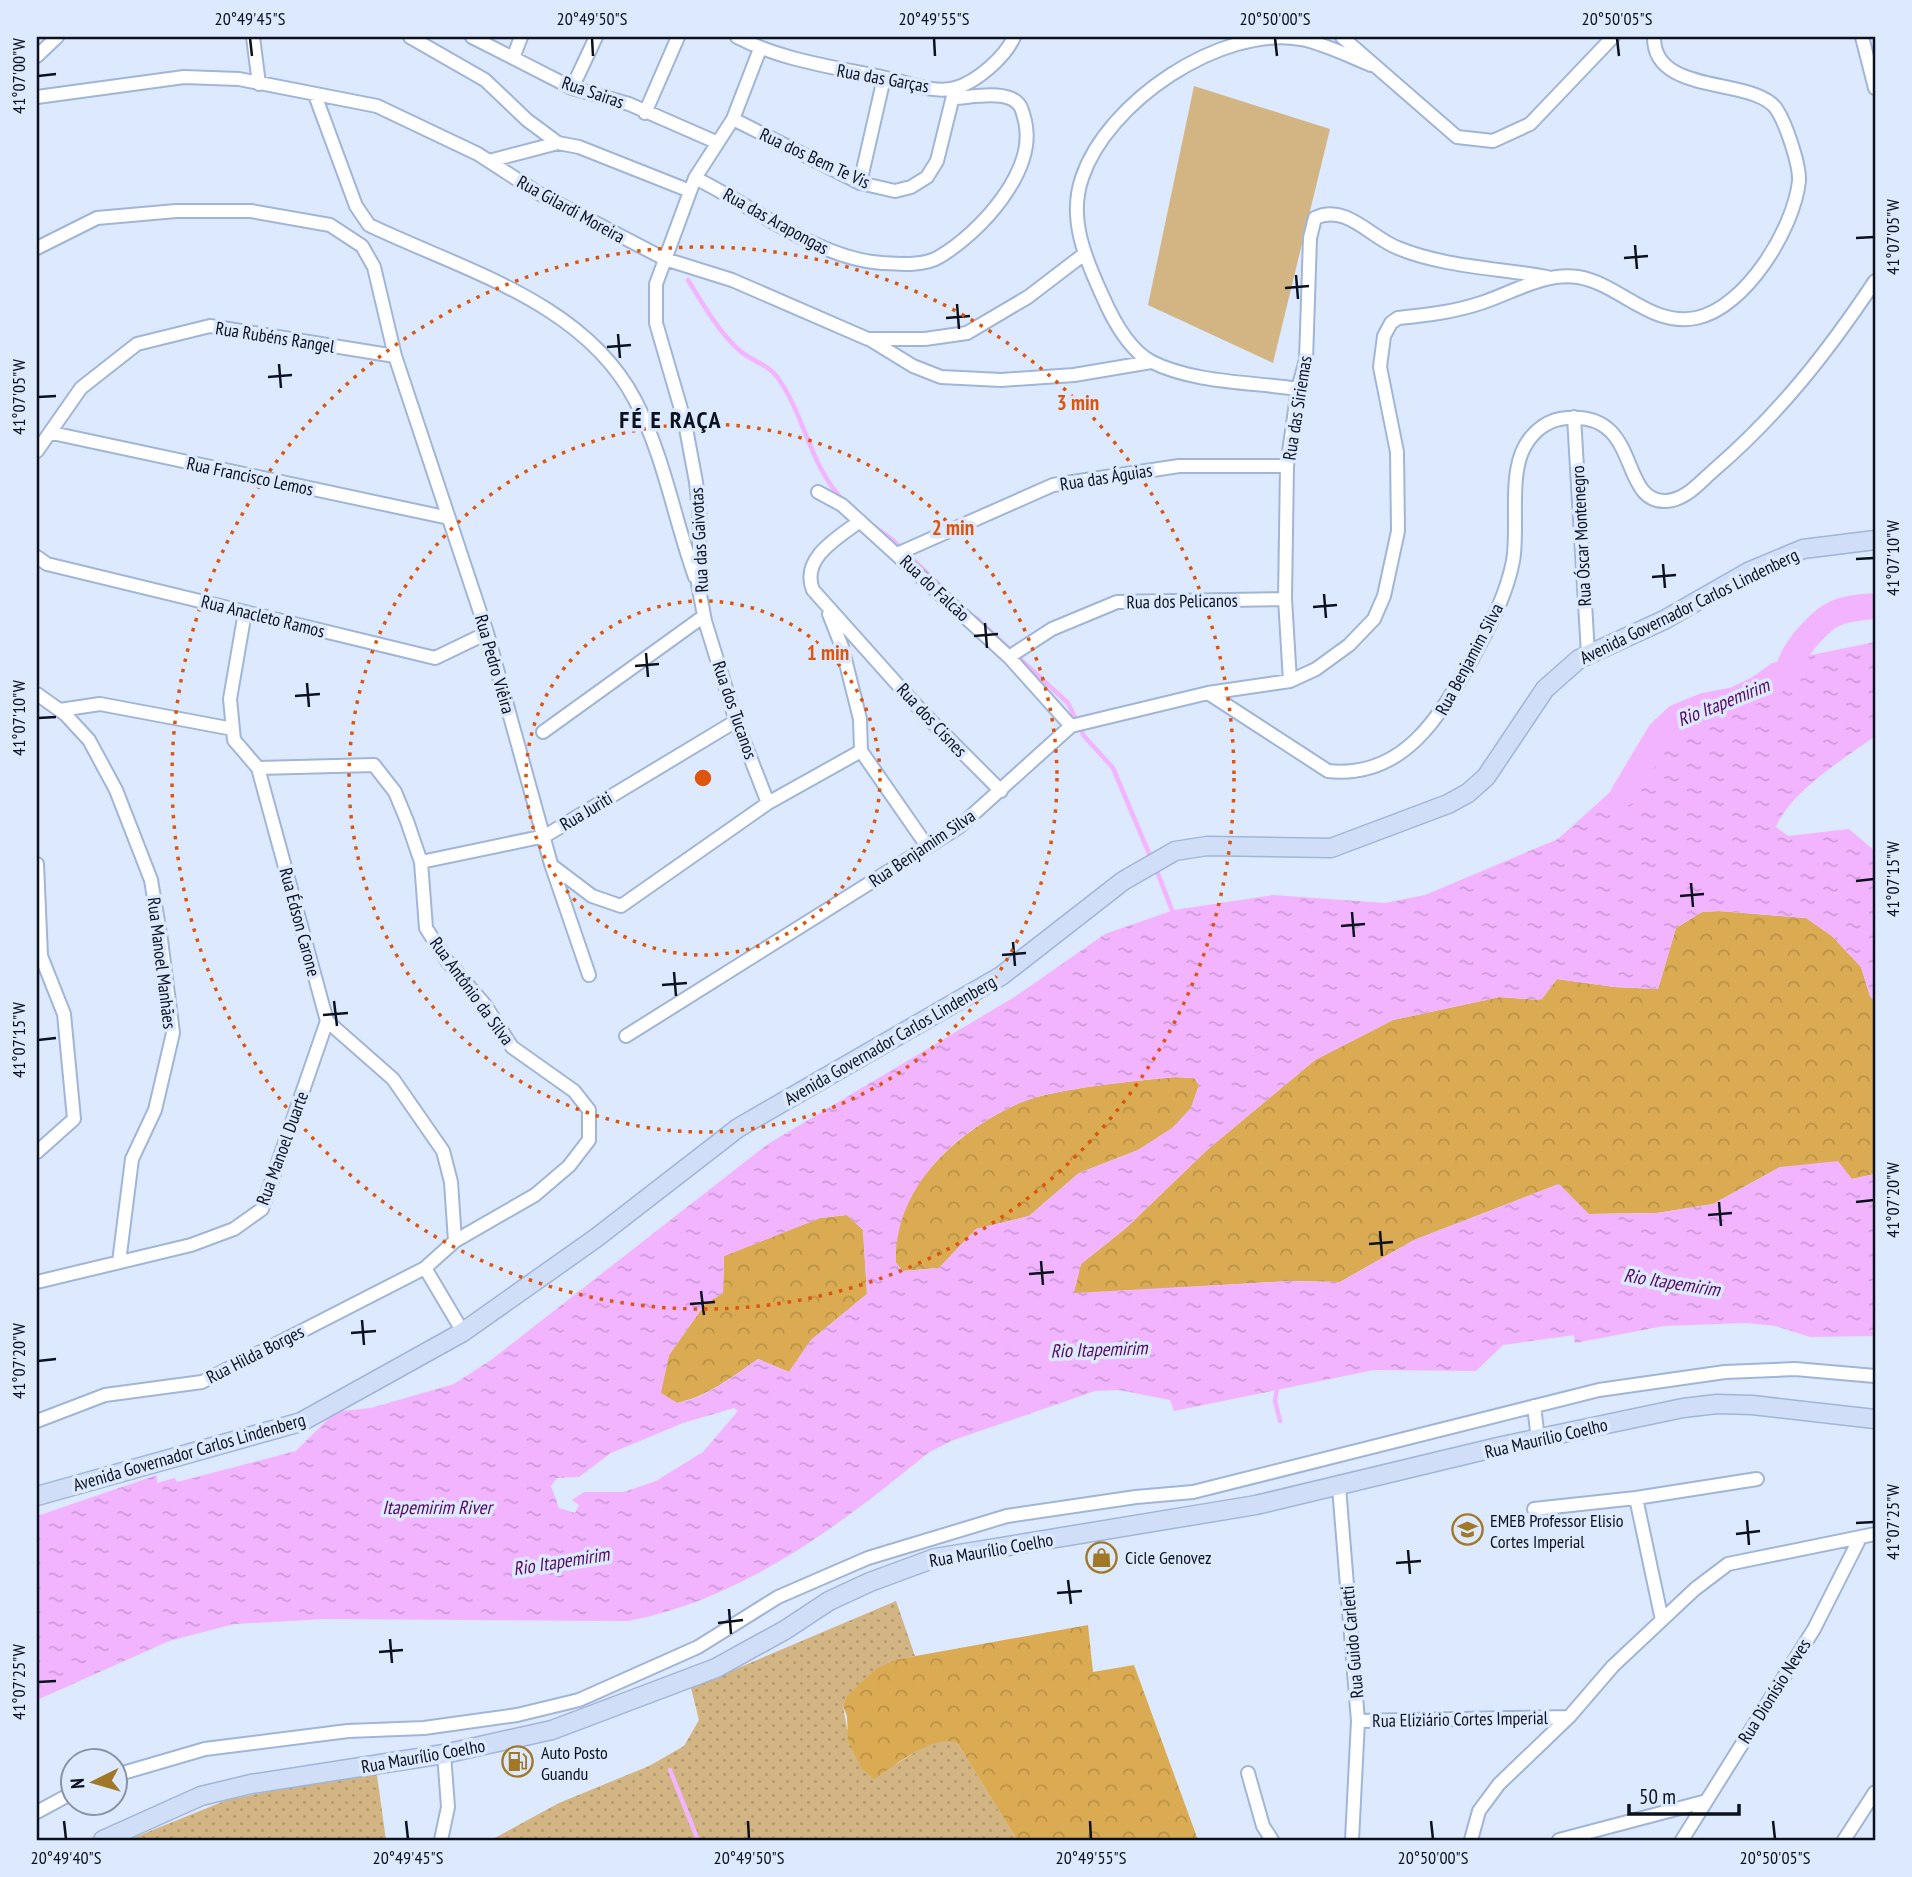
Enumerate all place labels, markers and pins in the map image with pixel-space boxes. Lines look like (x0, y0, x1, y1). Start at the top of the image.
centre of rings (691, 766, 715, 790)
place label: EMEB Professor Elisio Cortes Imperial (1490, 1509, 1624, 1553)
school or university icon: EMEB Professor Elisio Cortes Imperial (1450, 1513, 1484, 1547)
shop icon: Cicle Genovez (1085, 1540, 1119, 1574)
place label: Cicle Genovez (1125, 1546, 1212, 1569)
place label: Auto Posto Guandu (541, 1741, 608, 1785)
fuel station icon: Auto Posto Guandu (501, 1745, 535, 1779)

